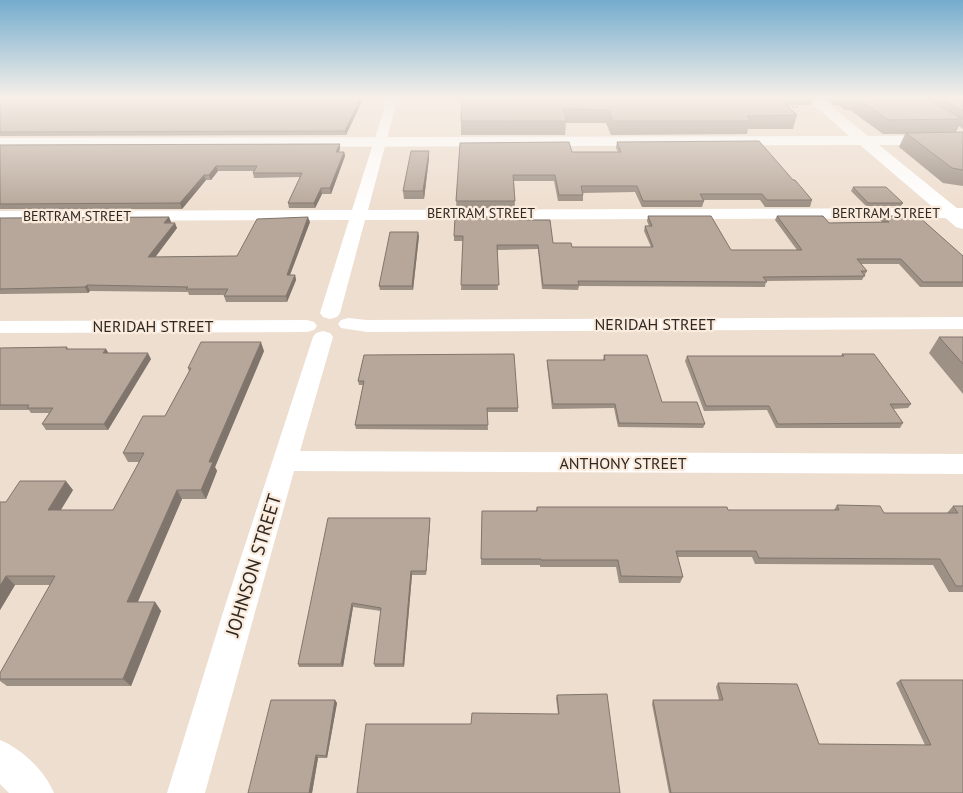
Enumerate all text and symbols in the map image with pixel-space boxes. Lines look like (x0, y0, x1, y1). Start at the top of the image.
street label: BERTRAM STREET (427, 204, 535, 222)
street label: BERTRAM STREET (832, 204, 940, 222)
street label: BERTRAM STREET (23, 207, 131, 225)
street label: NERIDAH STREET (595, 314, 716, 334)
street label: NERIDAH STREET (93, 316, 214, 336)
street label: ANTHONY STREET (559, 453, 687, 473)
street label: JOHNSON STREET (220, 490, 286, 640)

